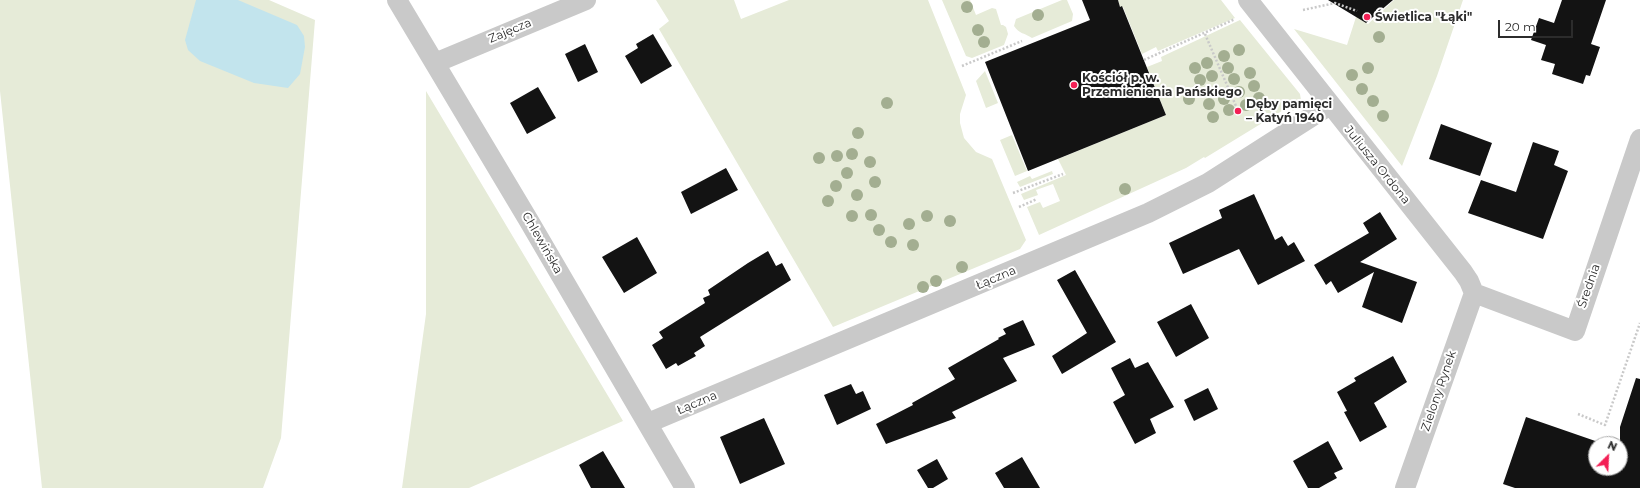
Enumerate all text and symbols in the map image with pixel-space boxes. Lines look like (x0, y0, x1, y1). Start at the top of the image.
place label: Świetlica "Łąki" (1375, 10, 1472, 24)
marker: Świetlica "Łąki" (1362, 12, 1372, 22)
scale bar (1500, 12, 1575, 38)
street label: Zajęcza (486, 16, 534, 46)
text: 20 m (1505, 19, 1536, 34)
place label: Kościół p. w. Przemienienia Pańskiego (1082, 71, 1242, 99)
marker: Kościół p. w. Przemienienia Pańskiego (1069, 80, 1079, 90)
place label: Dęby pamięci – Katyń 1940 (1246, 97, 1332, 125)
marker: Dęby pamięci – Katyń 1940 (1233, 106, 1243, 116)
street label: Juliusza Ordona (1341, 123, 1413, 207)
street label: Chlewińska (519, 210, 565, 276)
street label: Średnia (1575, 262, 1603, 310)
street label: Łączna (974, 263, 1018, 293)
street label: Zielony Rynek (1418, 349, 1460, 433)
street label: Łączna (675, 388, 719, 418)
north arrow (1588, 436, 1628, 476)
text: N (1606, 438, 1619, 454)

